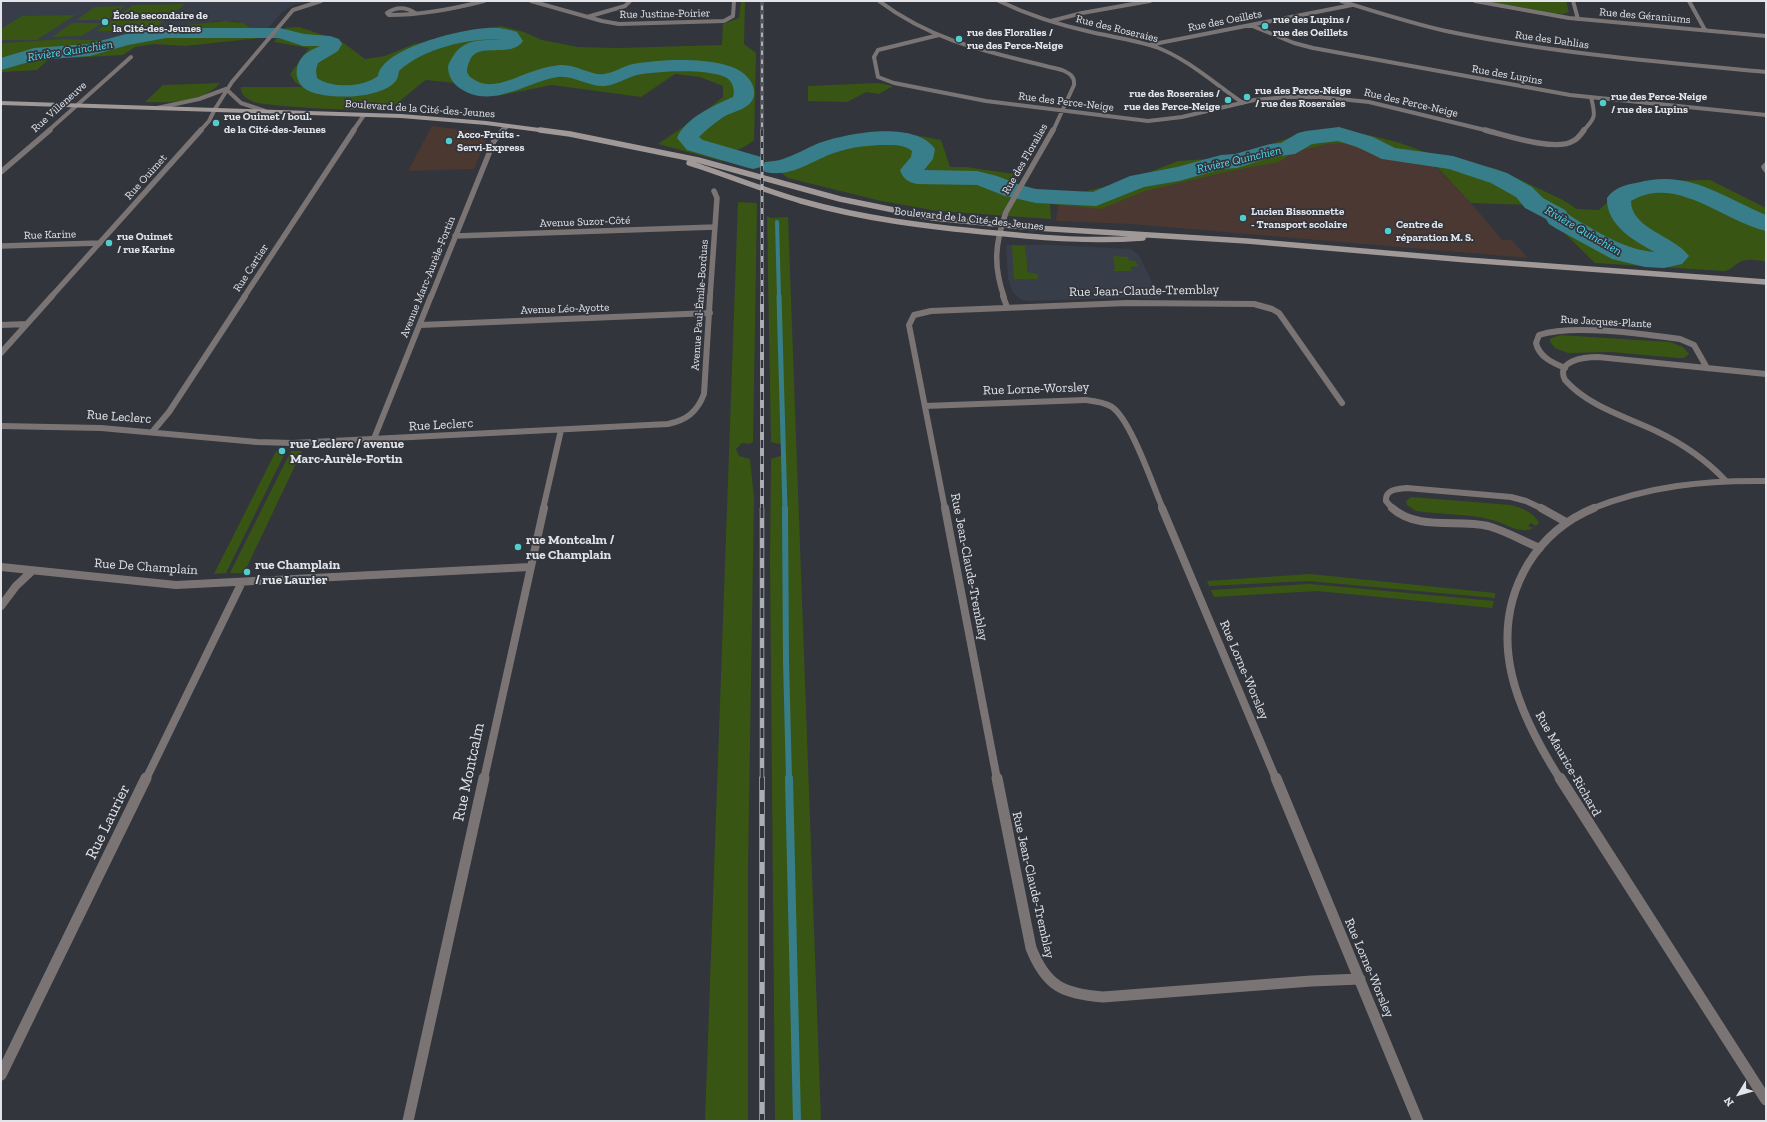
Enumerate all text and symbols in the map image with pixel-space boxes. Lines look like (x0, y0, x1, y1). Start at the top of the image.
street label: Rue des Géraniums (1599, 5, 1691, 27)
street label: Rue Justine-Poirier (619, 7, 711, 21)
street label: Rue des Oeillets (1187, 7, 1263, 35)
place label: École secondaire de la Cité-des-Jeunes (113, 9, 208, 35)
street label: Rue des Roseraies (1074, 12, 1160, 46)
place label: rue des Lupins / rue des Oeillets (1273, 13, 1350, 39)
marker: École secondaire de la Cité-des-Jeunes (100, 17, 110, 27)
marker: rue des Lupins / rue des Oeillets (1260, 21, 1270, 31)
place label: rue des Floralies / rue des Perce-Neige (967, 26, 1063, 52)
street label: Rue des Dahlias (1514, 28, 1590, 52)
marker: rue des Floralies / rue des Perce-Neige (954, 34, 964, 44)
water label: Rivière Quinchien (26, 37, 114, 65)
street label: Rue des Lupins (1471, 62, 1543, 88)
street label: Rue Villeneuve (29, 79, 89, 135)
place label: rue des Perce-Neige / rue des Roseraies (1255, 84, 1351, 110)
street label: Rue des Perce-Neige (1363, 86, 1459, 120)
place label: rue des Roseraies / rue des Perce-Neige (1124, 87, 1220, 113)
street label: Rue des Perce-Neige (1017, 90, 1115, 114)
place label: rue des Perce-Neige / rue des Lupins (1611, 90, 1707, 116)
marker: rue des Perce-Neige / rue des Roseraies (1242, 92, 1252, 102)
marker: rue des Roseraies / rue des Perce-Neige (1223, 95, 1233, 105)
street label: Boulevard de la Cité-des-Jeunes (345, 97, 495, 121)
marker: rue des Perce-Neige / rue des Lupins (1598, 98, 1608, 108)
place label: rue Ouimet / boul. de la Cité-des-Jeunes (224, 110, 326, 136)
marker: rue Ouimet / boul. de la Cité-des-Jeunes (211, 118, 221, 128)
street label: Rue des Floralies (999, 121, 1051, 197)
place label: Acco-Fruits - Servi-Express (457, 128, 525, 154)
marker: Acco-Fruits - Servi-Express (444, 136, 454, 146)
water label: Rivière Quinchien (1195, 143, 1283, 177)
street label: Rue Ouimet (122, 152, 170, 202)
water label: Rivière Quinchien (1542, 203, 1624, 259)
street label: Boulevard de la Cité-des-Jeunes (894, 205, 1044, 233)
place label: Lucien Bissonnette - Transport scolaire (1251, 205, 1347, 231)
marker: Lucien Bissonnette - Transport scolaire (1238, 213, 1248, 223)
street label: Avenue Marc-Aurèle-Fortin (398, 214, 458, 340)
street label: Avenue Suzor-Côté (540, 214, 630, 230)
place label: Centre de réparation M. S. (1396, 218, 1474, 244)
marker: Centre de réparation M. S. (1383, 226, 1393, 236)
street label: Rue Karine (24, 227, 76, 243)
place label: rue Ouimet / rue Karine (117, 230, 175, 256)
marker: rue Ouimet / rue Karine (104, 238, 114, 248)
street label: Avenue Paul-Émile-Borduas (689, 239, 711, 371)
street label: Rue Cartier (231, 242, 271, 294)
street label: Rue Jean-Claude-Tremblay (1069, 282, 1219, 300)
street label: Avenue Léo-Ayotte (520, 301, 610, 317)
street label: Rue Jacques-Plante (1560, 313, 1652, 331)
street label: Rue Lorne-Worsley (983, 379, 1089, 399)
street label: Rue Leclerc (86, 407, 152, 427)
street label: Rue Leclerc (408, 416, 474, 434)
place label: rue Leclerc / avenue Marc-Aurèle-Fortin (290, 436, 404, 467)
marker: rue Leclerc / avenue Marc-Aurèle-Fortin (277, 446, 287, 456)
street label: Rue Jean-Claude-Tremblay (947, 492, 991, 642)
place label: rue Montcalm / rue Champlain (526, 532, 614, 563)
marker: rue Montcalm / rue Champlain (513, 542, 523, 552)
street label: Rue De Champlain (94, 556, 198, 578)
place label: rue Champlain / rue Laurier (255, 557, 340, 588)
marker: rue Champlain / rue Laurier (242, 567, 252, 577)
street label: Rue Lorne-Worsley (1216, 618, 1272, 722)
street label: Rue Maurice-Richard (1532, 709, 1604, 819)
street label: Rue Montcalm (449, 721, 489, 823)
street label: Rue Laurier (82, 781, 134, 863)
street label: Rue Jean-Claude-Tremblay (1009, 810, 1057, 960)
street label: Rue Lorne-Worsley (1341, 916, 1397, 1020)
north arrow (1719, 1074, 1759, 1114)
text: N (1721, 1094, 1737, 1109)

